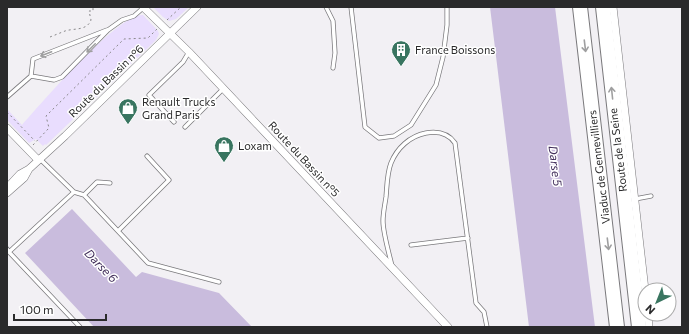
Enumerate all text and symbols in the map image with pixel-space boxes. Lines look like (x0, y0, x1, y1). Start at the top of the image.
building icon: France Boissons (390, 39, 412, 67)
one-way arrow (581, 39, 589, 52)
street label: Route du Bassin n°6 (66, 41, 146, 120)
one-way arrow (86, 43, 96, 53)
place label: France Boissons (415, 43, 495, 56)
one-way arrow (40, 50, 52, 58)
one-way arrow (609, 87, 616, 100)
place label: Renault Trucks Grand Paris (142, 95, 216, 121)
shop icon: Renault Trucks Grand Paris (117, 97, 139, 125)
street label: Route de la Seine (606, 107, 629, 193)
street label: Viaduc de Gennevilliers (585, 109, 612, 225)
street label: Route du Bassin n°5 (266, 118, 343, 199)
shop icon: Loxam (213, 135, 235, 163)
place label: Loxam (238, 139, 272, 152)
water label: Darse 5 (547, 145, 565, 187)
one-way arrow (604, 238, 611, 251)
water label: Darse 6 (82, 246, 122, 285)
north arrow (637, 282, 677, 322)
scale bar (14, 296, 106, 322)
text: 100 m (20, 302, 54, 316)
text: N (642, 302, 657, 317)

